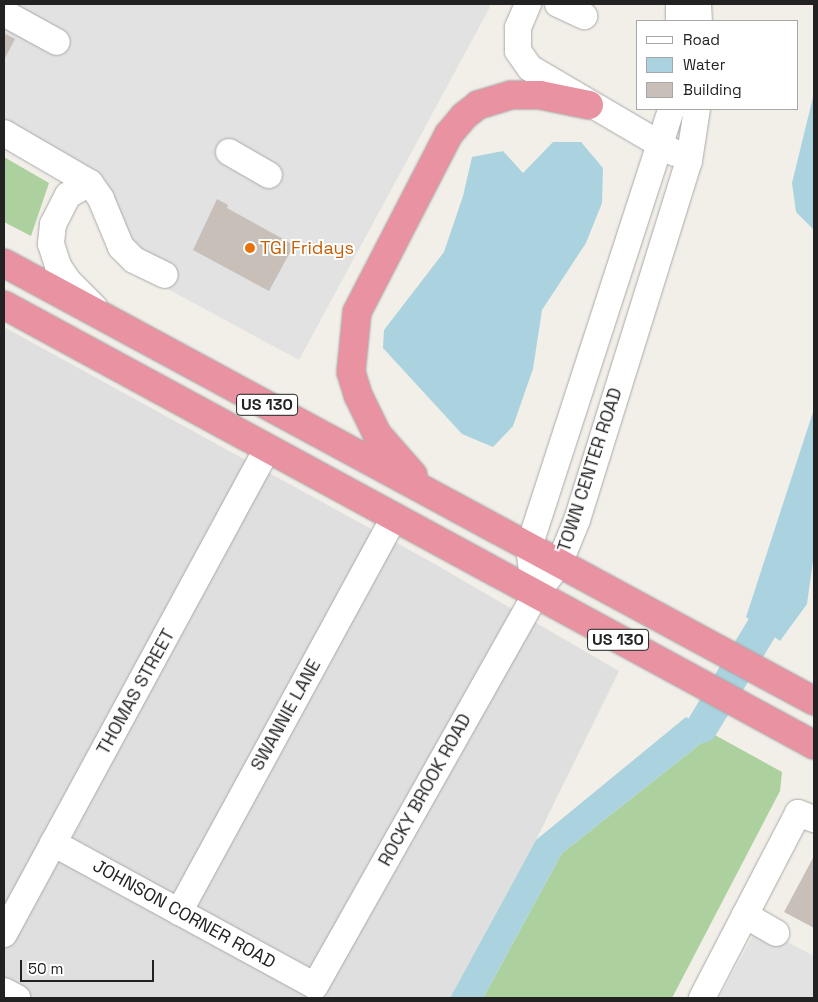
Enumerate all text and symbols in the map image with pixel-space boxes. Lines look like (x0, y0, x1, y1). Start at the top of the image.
legend (636, 20, 798, 110)
text: Road (683, 30, 720, 49)
text: Water (683, 55, 725, 74)
text: Building (683, 80, 742, 99)
place label: TGI Fridays (260, 237, 354, 259)
marker: TGI Fridays (244, 242, 256, 254)
street label: TOWN CENTER ROAD (553, 385, 627, 555)
road number: US 130 (236, 392, 298, 418)
street label: THOMAS STREET (93, 625, 179, 759)
road number: US 130 (587, 626, 649, 654)
street label: SWANNIE LANE (247, 656, 325, 774)
street label: ROCKY BROOK ROAD (374, 710, 476, 870)
street label: JOHNSON CORNER ROAD (89, 855, 279, 973)
scale bar (22, 950, 156, 982)
text: 50 m (28, 959, 63, 978)

